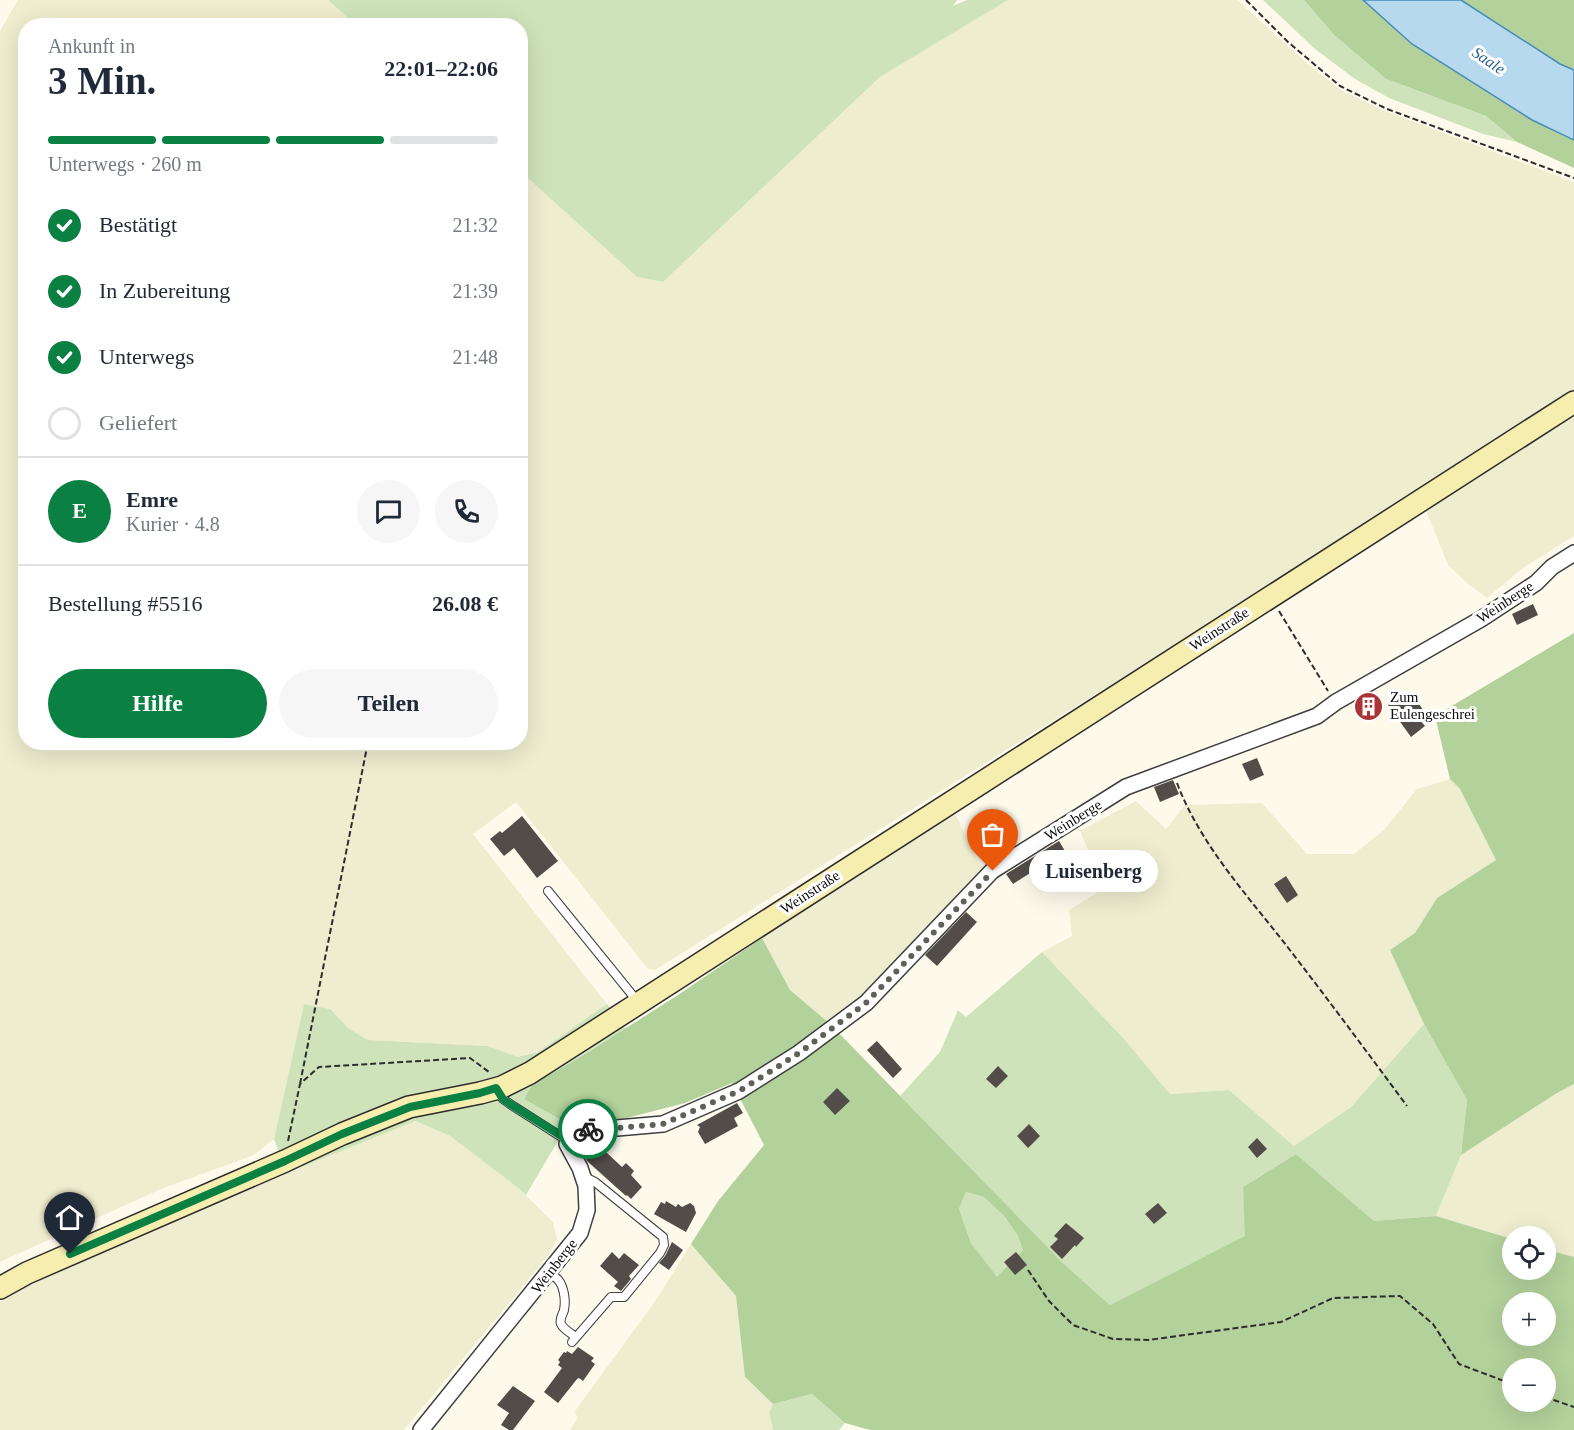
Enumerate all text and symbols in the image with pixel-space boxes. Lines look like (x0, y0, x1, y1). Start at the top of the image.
text: Ankunft in (48, 35, 135, 57)
water label: Saale (1469, 43, 1508, 77)
text: 22:01–22:06 (384, 56, 498, 81)
text: 3 Min. (48, 59, 156, 102)
text: Unterwegs · 260 m (48, 153, 202, 175)
icon: check (48, 209, 81, 242)
text: Bestätigt (99, 212, 177, 237)
text: 21:32 (452, 214, 498, 236)
icon: check (48, 275, 81, 308)
text: In Zubereitung (99, 278, 230, 303)
text: 21:39 (452, 280, 498, 302)
icon: check (48, 341, 81, 374)
text: Unterwegs (99, 344, 194, 369)
text: 21:48 (452, 346, 498, 368)
text: Geliefert (99, 410, 177, 435)
button: chat (357, 480, 420, 543)
button: phone (435, 480, 498, 543)
text: Emre (126, 487, 178, 512)
text: E (72, 498, 87, 523)
text: Kurier · 4.8 (126, 513, 220, 535)
street label: Weinberge (1474, 578, 1537, 626)
text: Bestellung #5516 (48, 591, 203, 616)
text: 26.08 € (432, 591, 498, 616)
street label: Weinstraße (1187, 604, 1252, 654)
button: Hilfe (48, 669, 267, 738)
button: Teilen (279, 669, 498, 738)
place label: Zum Eulengeschrei (1390, 689, 1475, 722)
building icon: Zum Eulengeschrei (1353, 690, 1385, 722)
street label: Weinberge (1041, 796, 1105, 844)
pin (967, 809, 1018, 871)
icon: bag (976, 818, 1009, 851)
callout: Luisenberg (1029, 850, 1158, 892)
text: Luisenberg (1045, 860, 1142, 882)
street label: Weinstraße (778, 867, 843, 917)
courier (558, 1099, 618, 1159)
icon: bike (572, 1113, 605, 1146)
pin (44, 1192, 95, 1254)
icon: home (53, 1201, 86, 1234)
map controls (1502, 1226, 1556, 1412)
button: locate (1502, 1226, 1556, 1280)
street label: Weinberge (528, 1235, 580, 1296)
button: + (1502, 1292, 1556, 1346)
button: − (1502, 1358, 1556, 1412)

